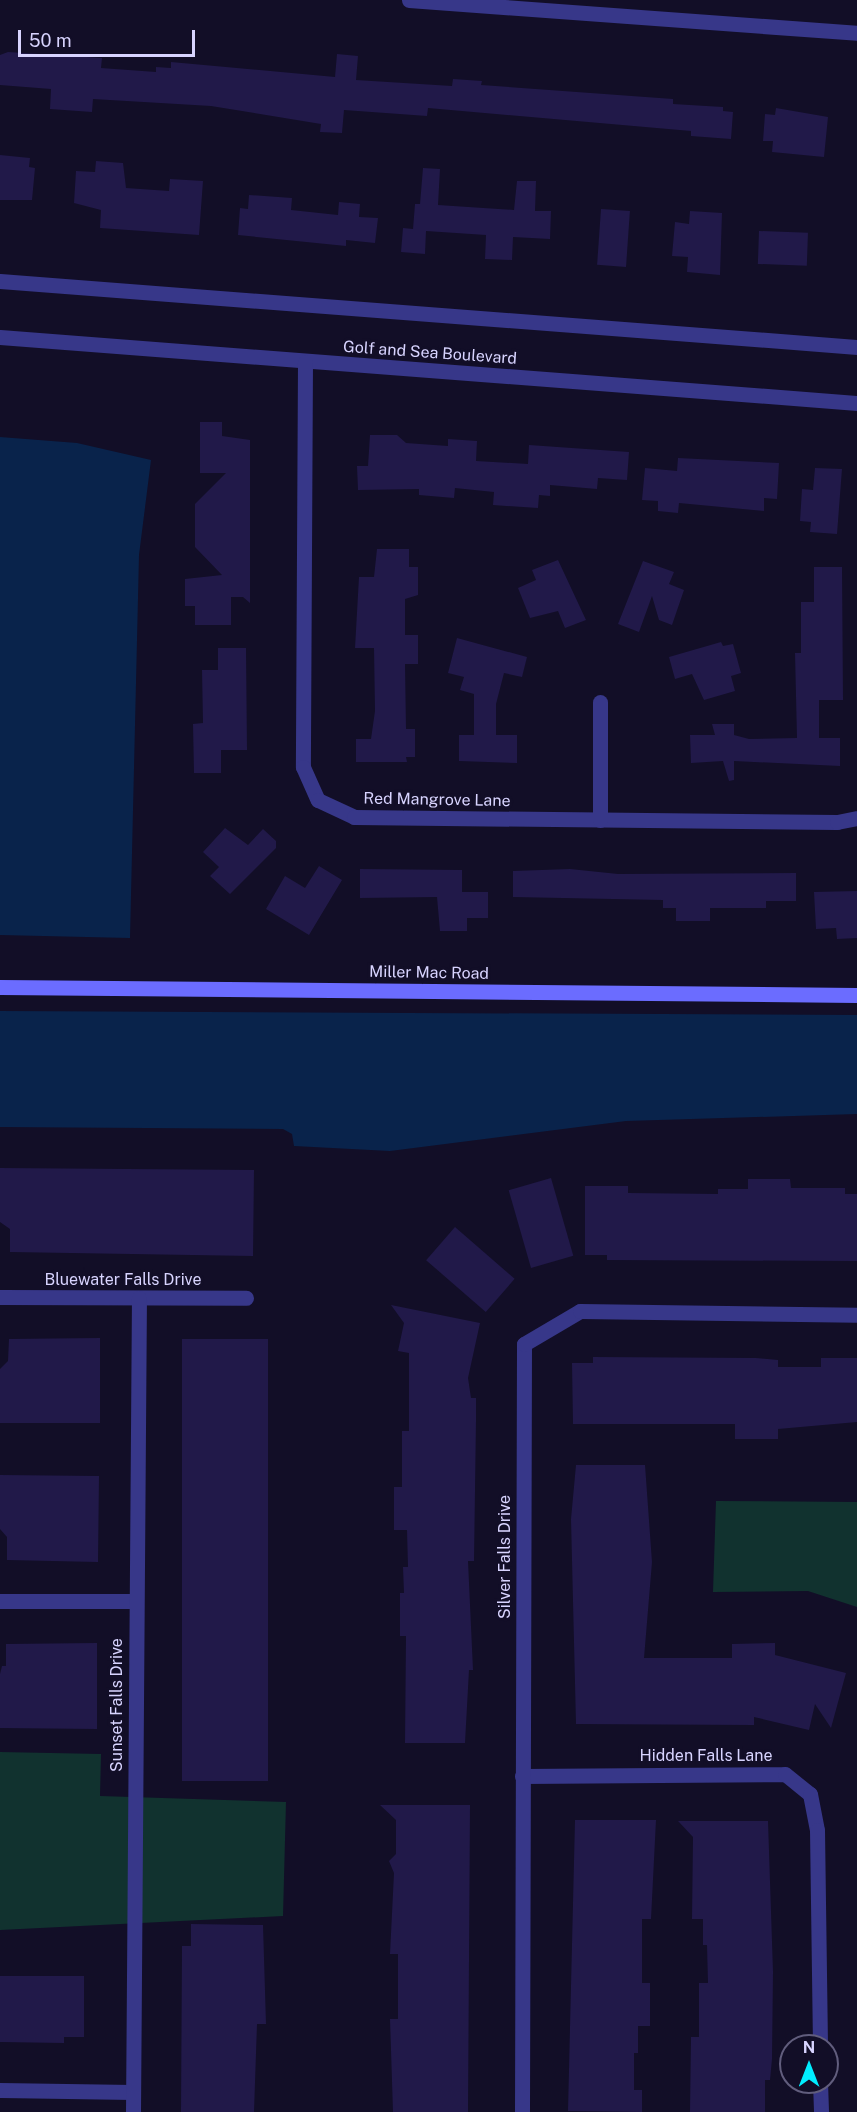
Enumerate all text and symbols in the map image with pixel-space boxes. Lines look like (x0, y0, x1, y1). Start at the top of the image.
scale bar (21, 18, 198, 56)
text: 50 m (29, 30, 72, 51)
street label: Golf and Sea Boulevard (342, 337, 518, 369)
street label: Red Mangrove Lane (363, 789, 511, 811)
street label: Miller Mac Road (369, 962, 489, 984)
street label: Bluewater Falls Drive (44, 1270, 202, 1290)
street label: Silver Falls Drive (495, 1495, 515, 1619)
street label: Sunset Falls Drive (107, 1638, 127, 1772)
street label: Hidden Falls Lane (639, 1746, 773, 1766)
north arrow (779, 2034, 839, 2094)
text: N (803, 2038, 815, 2057)

